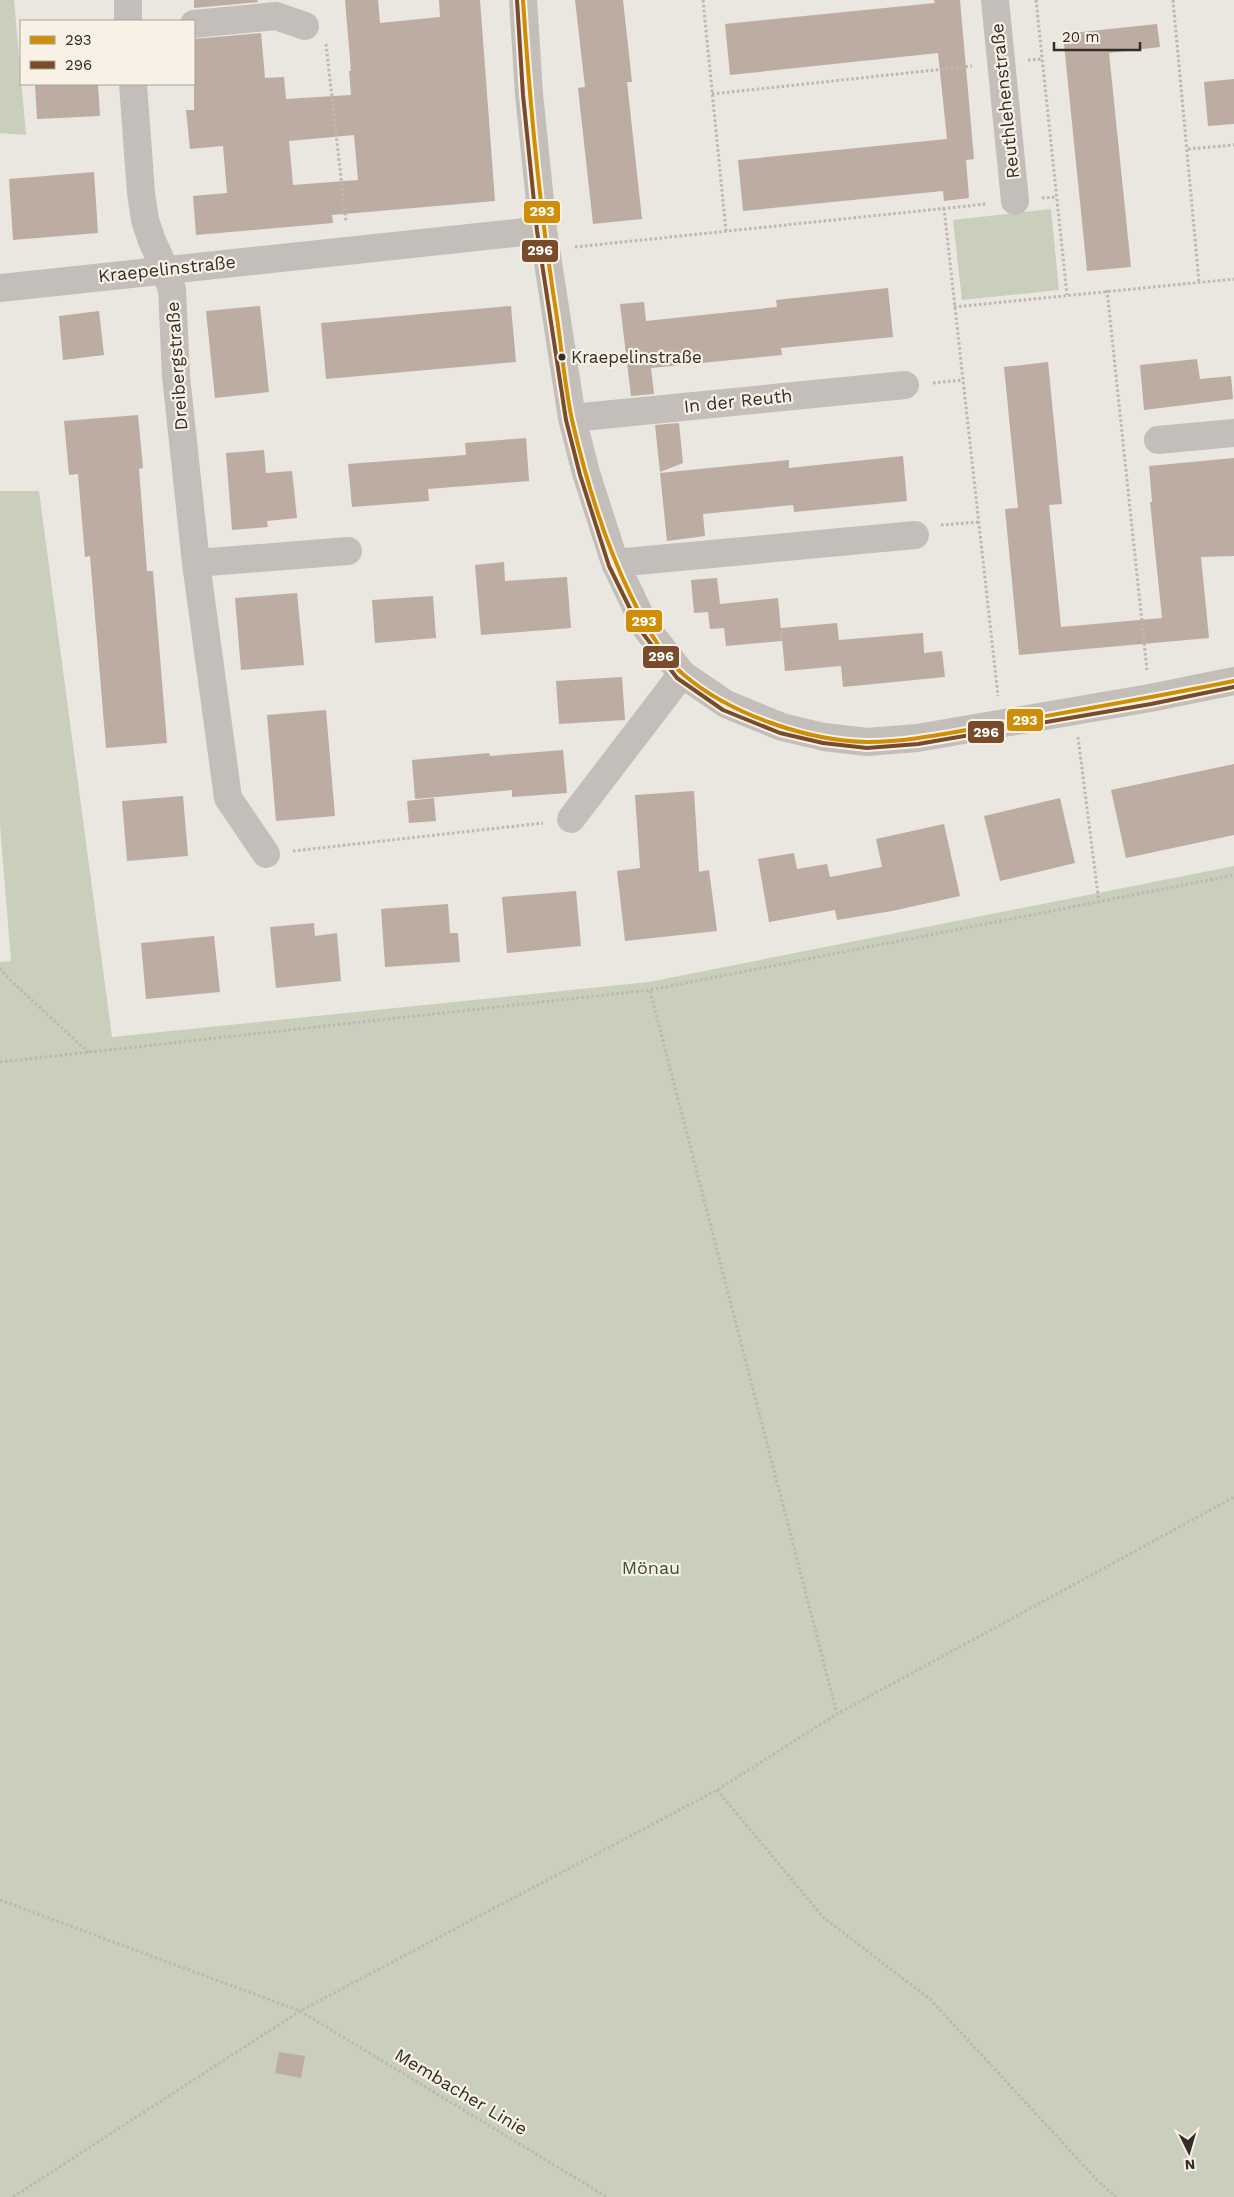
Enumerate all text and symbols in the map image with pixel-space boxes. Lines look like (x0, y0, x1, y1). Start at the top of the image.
legend (20, 20, 195, 85)
scale bar (1054, 20, 1140, 52)
street label: Reuthlehenstraße (986, 22, 1023, 180)
text: 20 m (1062, 28, 1100, 46)
text: 293 (65, 31, 91, 49)
text: 296 (65, 56, 92, 74)
line badge: 293 (523, 200, 561, 224)
text: 293 (529, 203, 555, 219)
line badge: 296 (521, 239, 559, 263)
text: 296 (527, 242, 553, 258)
street label: Kraepelinstraße (97, 251, 237, 286)
street label: Dreibergstraße (162, 301, 191, 431)
place label: Kraepelinstraße (571, 347, 702, 367)
marker: Kraepelinstraße (557, 352, 567, 362)
street label: In der Reuth (683, 384, 793, 417)
line badge: 293 (625, 609, 663, 633)
text: 293 (631, 613, 657, 629)
line badge: 296 (642, 645, 680, 669)
text: 296 (648, 648, 674, 664)
line badge: 293 (1006, 708, 1044, 732)
text: 293 (1012, 712, 1038, 728)
line badge: 296 (967, 720, 1005, 744)
text: 296 (973, 724, 999, 740)
park label: Mönau (622, 1557, 680, 1578)
street label: Membacher Linie (391, 2044, 531, 2139)
north arrow (1164, 2127, 1214, 2177)
text: N (1184, 2157, 1196, 2173)

